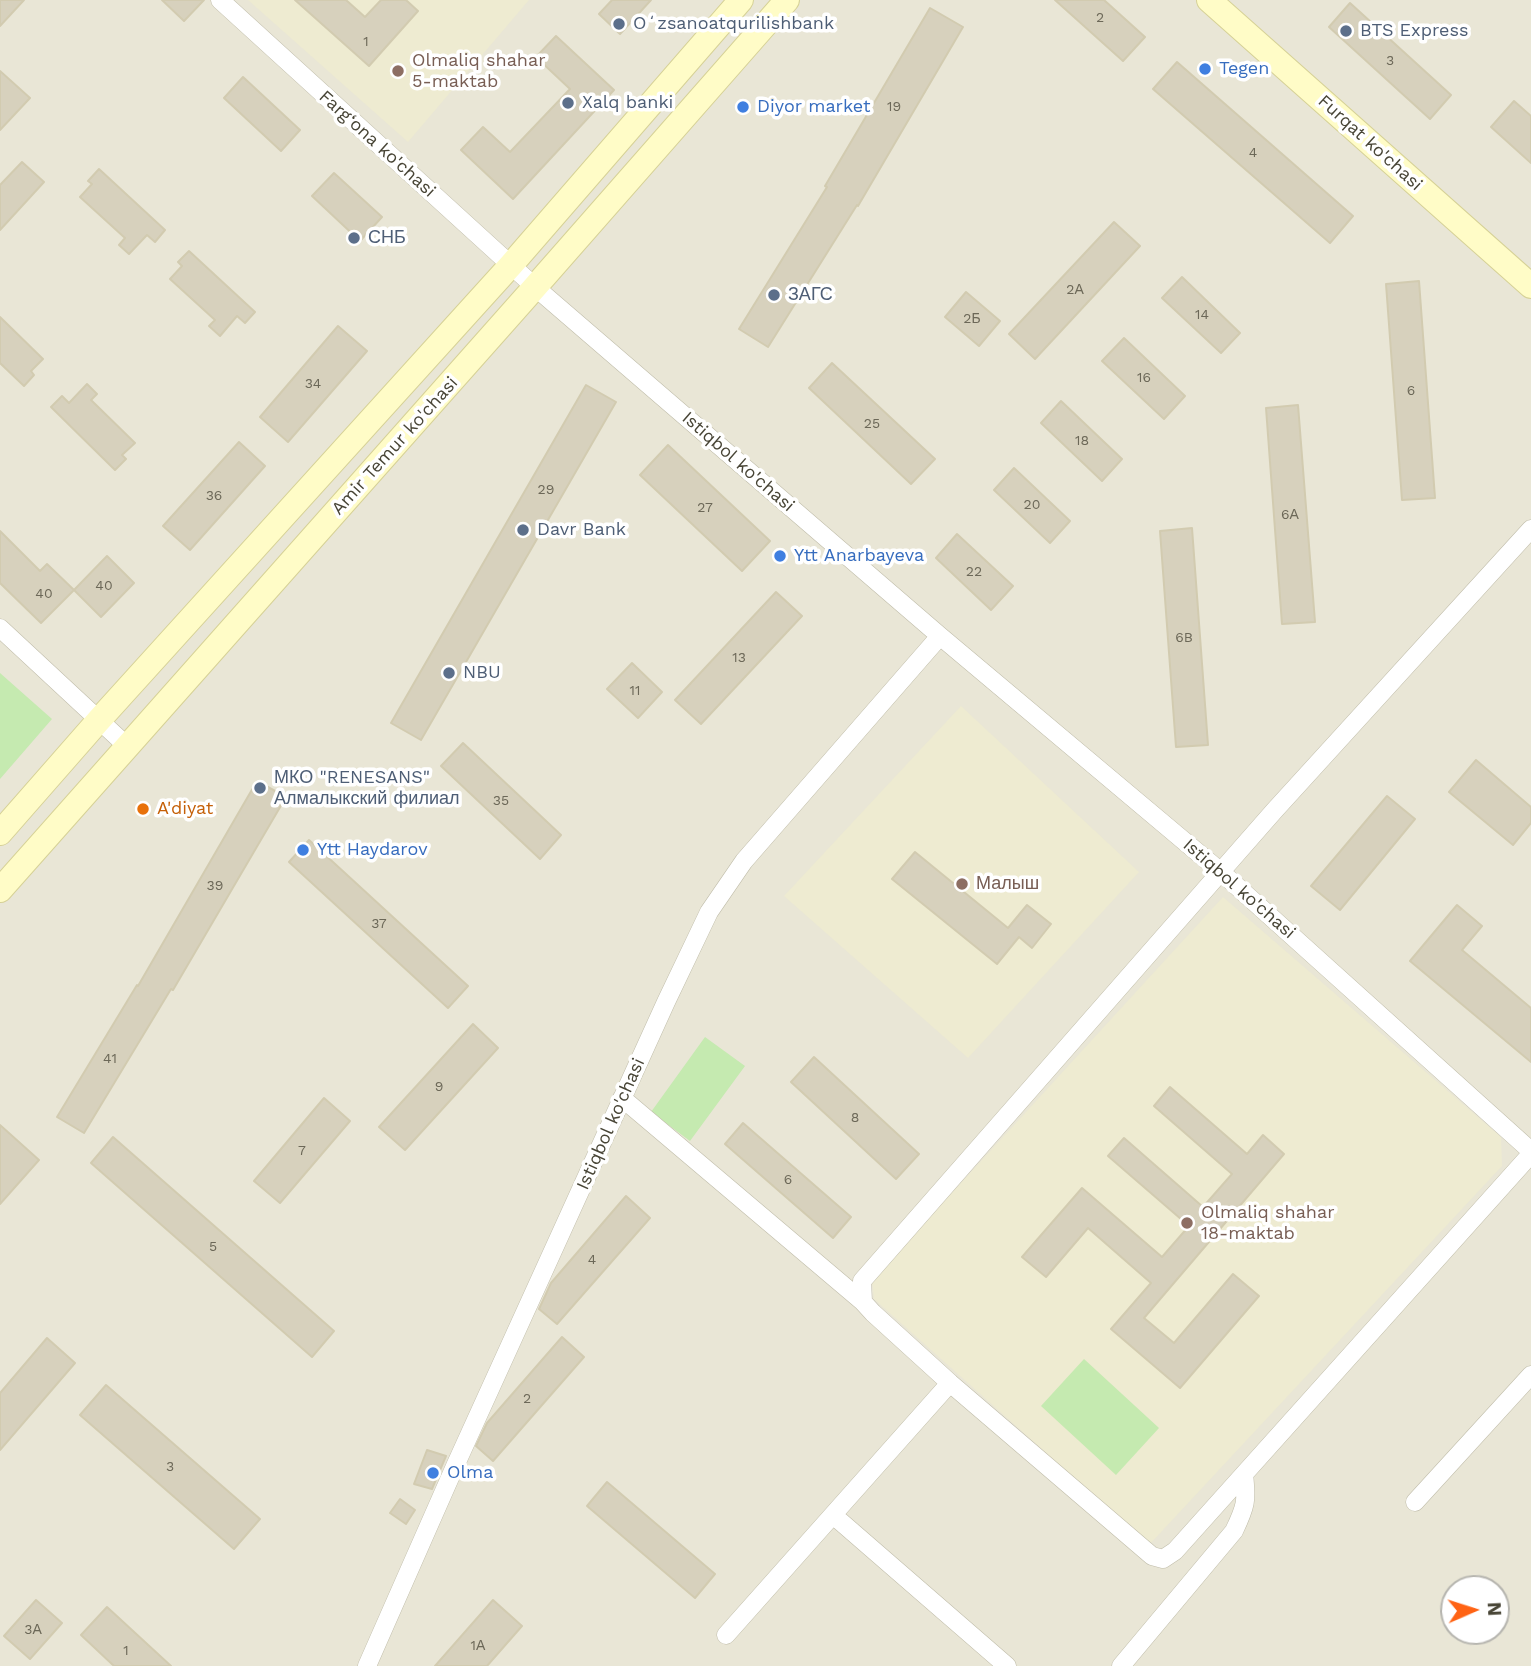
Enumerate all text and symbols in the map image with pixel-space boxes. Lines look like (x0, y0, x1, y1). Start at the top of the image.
house number: 2 (1096, 10, 1104, 26)
place label: Oʻzsanoatqurilishbank (633, 13, 834, 35)
marker: Oʻzsanoatqurilishbank (611, 16, 627, 32)
place label: BTS Express (1360, 20, 1468, 42)
marker: BTS Express (1338, 23, 1354, 39)
house number: 1 (363, 34, 369, 50)
place label: Olmaliq shahar 5-maktab (412, 50, 546, 92)
house number: 3 (1386, 53, 1394, 69)
place label: Tegen (1219, 58, 1269, 80)
marker: Tegen (1197, 61, 1213, 77)
marker: Olmaliq shahar 5-maktab (390, 63, 406, 79)
street label: Farg‘ona ko'chasi (314, 86, 440, 202)
street label: Furqat ko'chasi (1313, 90, 1427, 196)
place label: Xalq banki (582, 92, 673, 114)
marker: Xalq banki (560, 95, 576, 111)
place label: Diyor market (757, 96, 870, 118)
marker: Diyor market (735, 99, 751, 115)
house number: 19 (887, 99, 901, 115)
house number: 4 (1249, 145, 1257, 161)
place label: СНБ (368, 227, 406, 249)
marker: СНБ (346, 230, 362, 246)
house number: 2А (1066, 282, 1084, 298)
place label: ЗАГС (788, 284, 833, 306)
marker: ЗАГС (766, 287, 782, 303)
house number: 14 (1195, 307, 1209, 323)
house number: 2Б (963, 311, 981, 327)
house number: 16 (1137, 370, 1151, 386)
street label: Amir Temur ko'chasi (327, 373, 463, 519)
house number: 34 (305, 376, 321, 392)
house number: 6 (1407, 383, 1415, 399)
street label: Istiqbol ko'chasi (677, 407, 799, 517)
house number: 25 (864, 416, 880, 432)
house number: 18 (1075, 433, 1089, 449)
house number: 29 (538, 482, 554, 498)
house number: 36 (206, 488, 222, 504)
house number: 20 (1024, 497, 1040, 513)
house number: 27 (697, 500, 713, 516)
house number: 6А (1281, 507, 1299, 523)
place label: Davr Bank (537, 519, 626, 541)
marker: Davr Bank (515, 522, 531, 538)
place label: Ytt Anarbayeva (794, 545, 924, 567)
marker: Ytt Anarbayeva (772, 548, 788, 564)
house number: 22 (966, 564, 982, 580)
house number: 40 (95, 578, 113, 594)
house number: 40 (35, 586, 53, 602)
house number: 6B (1175, 630, 1193, 646)
house number: 13 (732, 650, 746, 666)
place label: NBU (463, 662, 501, 684)
marker: NBU (441, 665, 457, 681)
house number: 11 (630, 683, 640, 699)
place label: МКО "RENESANS" Алмалыкский филиал (274, 767, 459, 810)
marker: МКО "RENESANS" Алмалыкский филиал (252, 780, 268, 796)
house number: 35 (493, 793, 509, 809)
place label: A'diyat (157, 798, 213, 820)
marker: A'diyat (135, 801, 151, 817)
street label: Istiqbol ko'chasi (1178, 834, 1300, 944)
place label: Ytt Haydarov (317, 839, 428, 861)
marker: Ytt Haydarov (295, 842, 311, 858)
place label: Малыш (976, 873, 1039, 895)
marker: Малыш (954, 876, 970, 892)
house number: 39 (207, 878, 223, 894)
house number: 37 (371, 916, 387, 932)
house number: 41 (103, 1051, 117, 1067)
street label: Istiqbol ko'chasi (572, 1055, 650, 1193)
house number: 9 (435, 1079, 443, 1095)
house number: 8 (851, 1110, 859, 1126)
house number: 7 (298, 1143, 306, 1159)
house number: 6 (784, 1172, 792, 1188)
place label: Olmaliq shahar 18-maktab (1201, 1202, 1335, 1244)
marker: Olmaliq shahar 18-maktab (1179, 1215, 1195, 1231)
house number: 5 (209, 1239, 217, 1255)
house number: 4 (588, 1252, 596, 1268)
house number: 2 (523, 1391, 531, 1407)
house number: 3 (166, 1459, 174, 1475)
place label: Olma (447, 1462, 493, 1484)
marker: Olma (425, 1465, 441, 1481)
north arrow (1440, 1575, 1510, 1645)
text: N (1483, 1601, 1506, 1617)
house number: 3А (24, 1622, 42, 1638)
house number: 1А (471, 1638, 485, 1654)
house number: 1 (123, 1643, 129, 1659)

